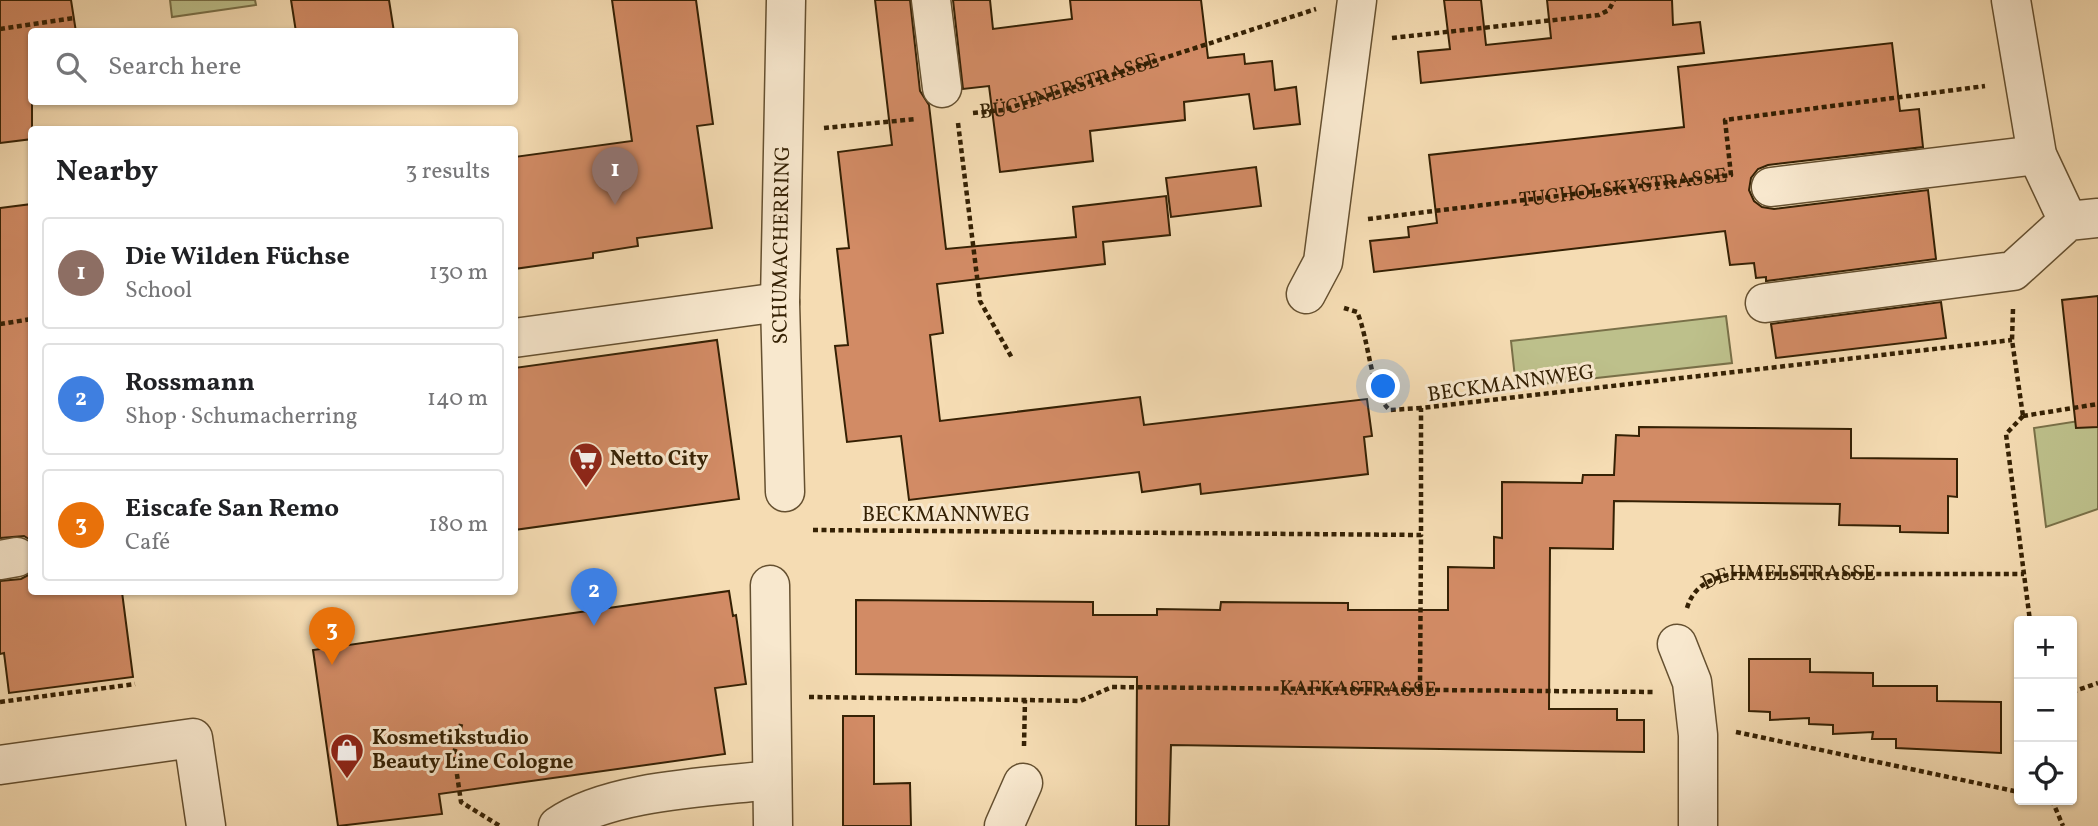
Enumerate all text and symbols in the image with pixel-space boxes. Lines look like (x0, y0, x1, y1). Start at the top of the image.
search box (28, 28, 518, 105)
street label: BÜCHNERSTRASSE (978, 46, 1163, 127)
icon: search (52, 48, 90, 86)
text: Search here (108, 49, 241, 85)
street label: SCHUMACHERRING (765, 146, 798, 345)
pin: 1 (592, 147, 638, 205)
text: Nearby (56, 151, 158, 193)
text: 3 results (405, 156, 490, 188)
street label: TUCHOLSKYSTRASSE (1517, 161, 1729, 215)
text: Die Wilden Füchse (125, 239, 350, 275)
text: 1 (76, 257, 86, 289)
text: 130 m (429, 257, 488, 289)
text: School (125, 275, 192, 307)
street label: BECKMANNWEG (1426, 358, 1596, 410)
text: Rossmann (125, 365, 255, 401)
your location (1366, 369, 1400, 403)
text: 2 (75, 383, 87, 415)
text: 140 m (427, 383, 488, 415)
text: Shop · Schumacherring (125, 401, 357, 433)
supermarket icon: Netto City (567, 440, 605, 489)
place label: Netto City (610, 445, 709, 474)
text: Eiscafe San Remo (125, 491, 339, 527)
street label: BECKMANNWEG (862, 501, 1030, 530)
text: 3 (75, 509, 87, 541)
text: 180 m (429, 509, 488, 541)
text: Café (125, 527, 170, 559)
street label: DEHMELSTRASSE (1696, 560, 1876, 598)
pin: 2 (571, 568, 617, 626)
pin: 3 (309, 607, 355, 665)
map controls (2014, 616, 2077, 805)
button: + (2014, 616, 2077, 679)
street label: KAFKASTRASSE (1279, 674, 1437, 705)
button: − (2014, 679, 2077, 742)
place label: Kosmetikstudio Beauty Line Cologne (372, 724, 573, 777)
shop icon: Kosmetikstudio Beauty Line Cologne (328, 731, 366, 780)
button: locate (2014, 742, 2077, 805)

